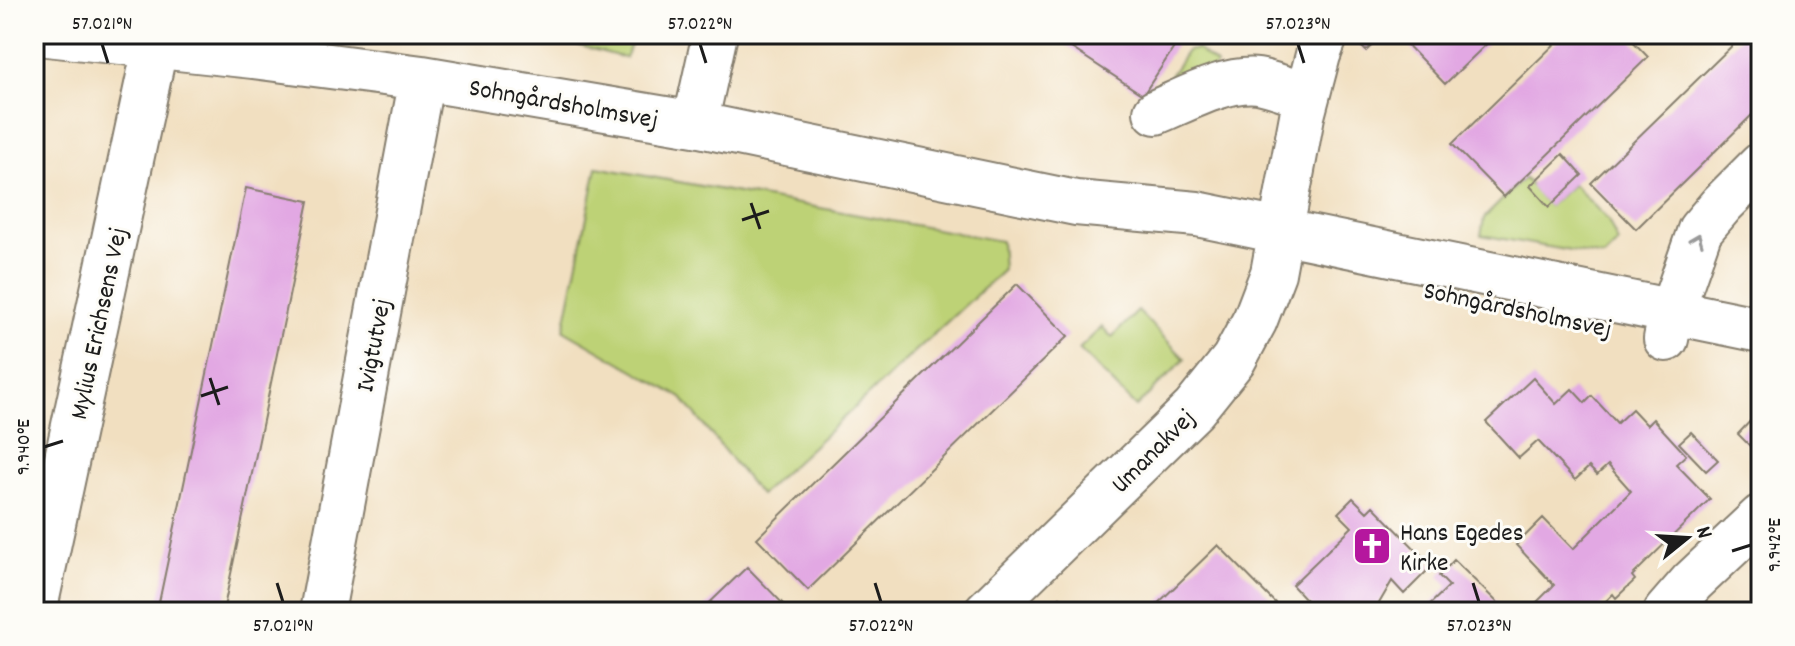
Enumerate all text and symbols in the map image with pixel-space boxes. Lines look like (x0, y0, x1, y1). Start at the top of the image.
text: 57.021°N (72, 11, 132, 39)
text: 57.022°N (668, 11, 732, 39)
text: 57.023°N (1265, 11, 1331, 39)
street label: Sohngårdsholmsvej (466, 71, 661, 140)
street label: Mylius Erichsens Vej (62, 224, 139, 423)
one-way arrow (1687, 233, 1704, 247)
street label: Sohngårdsholmsvej (1420, 273, 1615, 349)
street label: Ivigtutvej (348, 296, 403, 396)
street label: Umanakvej (1104, 402, 1205, 503)
text: 9.940°E (11, 419, 39, 475)
north arrow (1647, 498, 1727, 578)
place label: Hans Egedes Kirke (1400, 516, 1524, 583)
text: 9.942°E (1762, 518, 1790, 572)
text: N (1686, 523, 1719, 543)
church icon: Hans Egedes Kirke (1351, 525, 1393, 567)
text: 57.021°N (253, 613, 313, 641)
text: 57.022°N (849, 613, 913, 641)
text: 57.023°N (1446, 613, 1512, 641)

